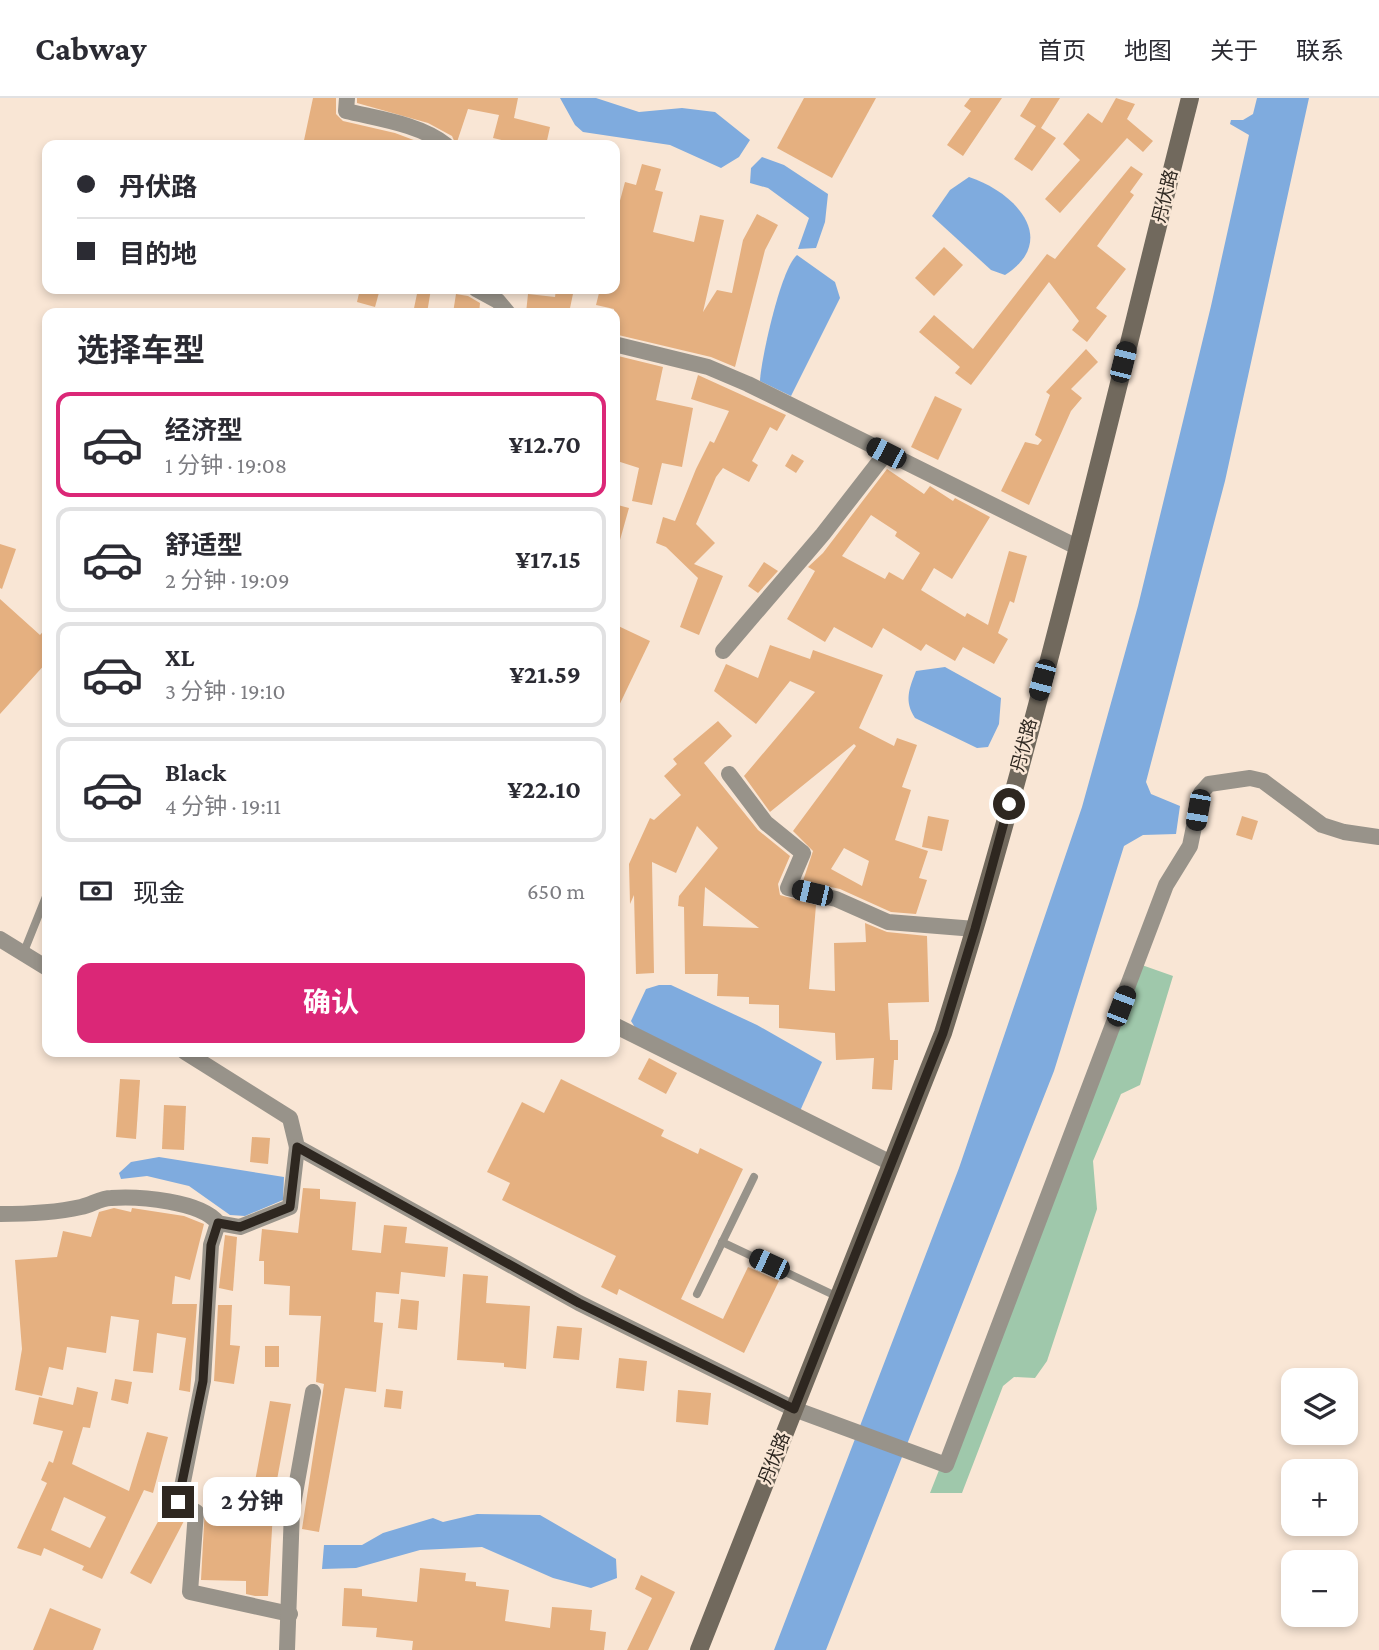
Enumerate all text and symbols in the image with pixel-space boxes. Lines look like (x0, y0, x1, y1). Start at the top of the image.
text: Cabway (35, 30, 147, 67)
text: 首页 (1038, 37, 1086, 64)
text: 地图 (1124, 37, 1172, 64)
text: 关于 (1210, 37, 1258, 64)
text: 联系 (1296, 37, 1344, 64)
street label: 丹伏路 (1149, 167, 1181, 225)
text: 丹伏路 (119, 173, 197, 202)
text: 目的地 (119, 240, 197, 269)
text: 选择车型 (77, 332, 205, 368)
car (1108, 339, 1139, 385)
icon: car (81, 413, 144, 476)
text: 经济型 (165, 416, 243, 445)
text: ¥12.70 (509, 430, 581, 459)
car (863, 434, 910, 472)
text: 1 分钟 · 19:08 (165, 452, 287, 478)
icon: car (81, 528, 144, 591)
text: 舒适型 (165, 531, 243, 560)
text: ¥17.15 (515, 545, 581, 574)
text: 2 分钟 · 19:09 (165, 567, 290, 593)
icon: car (81, 643, 144, 706)
text: XL (165, 643, 194, 672)
car (1027, 657, 1058, 703)
text: ¥21.59 (510, 660, 581, 689)
text: 3 分钟 · 19:10 (165, 678, 286, 704)
street label: 丹伏路 (1007, 716, 1041, 774)
icon: car (81, 758, 144, 821)
text: Black (165, 758, 226, 787)
text: ¥22.10 (508, 775, 581, 804)
car (1185, 787, 1212, 833)
route start (993, 788, 1025, 820)
text: 4 分钟 · 19:11 (165, 793, 281, 819)
icon: cash (77, 872, 115, 910)
text: 650 m (527, 878, 585, 904)
car (790, 878, 835, 908)
text: 现金 (133, 879, 185, 908)
button: 确认 (77, 963, 585, 1043)
car (1104, 983, 1139, 1029)
car (746, 1246, 793, 1282)
map controls (1281, 1368, 1358, 1627)
button: layers (1281, 1368, 1358, 1445)
street label: 丹伏路 (755, 1429, 793, 1487)
button: + (1281, 1459, 1358, 1536)
callout: 2 分钟 (202, 1478, 300, 1526)
route end (162, 1486, 194, 1518)
text: 2 分钟 (221, 1488, 283, 1514)
button: − (1281, 1550, 1358, 1627)

